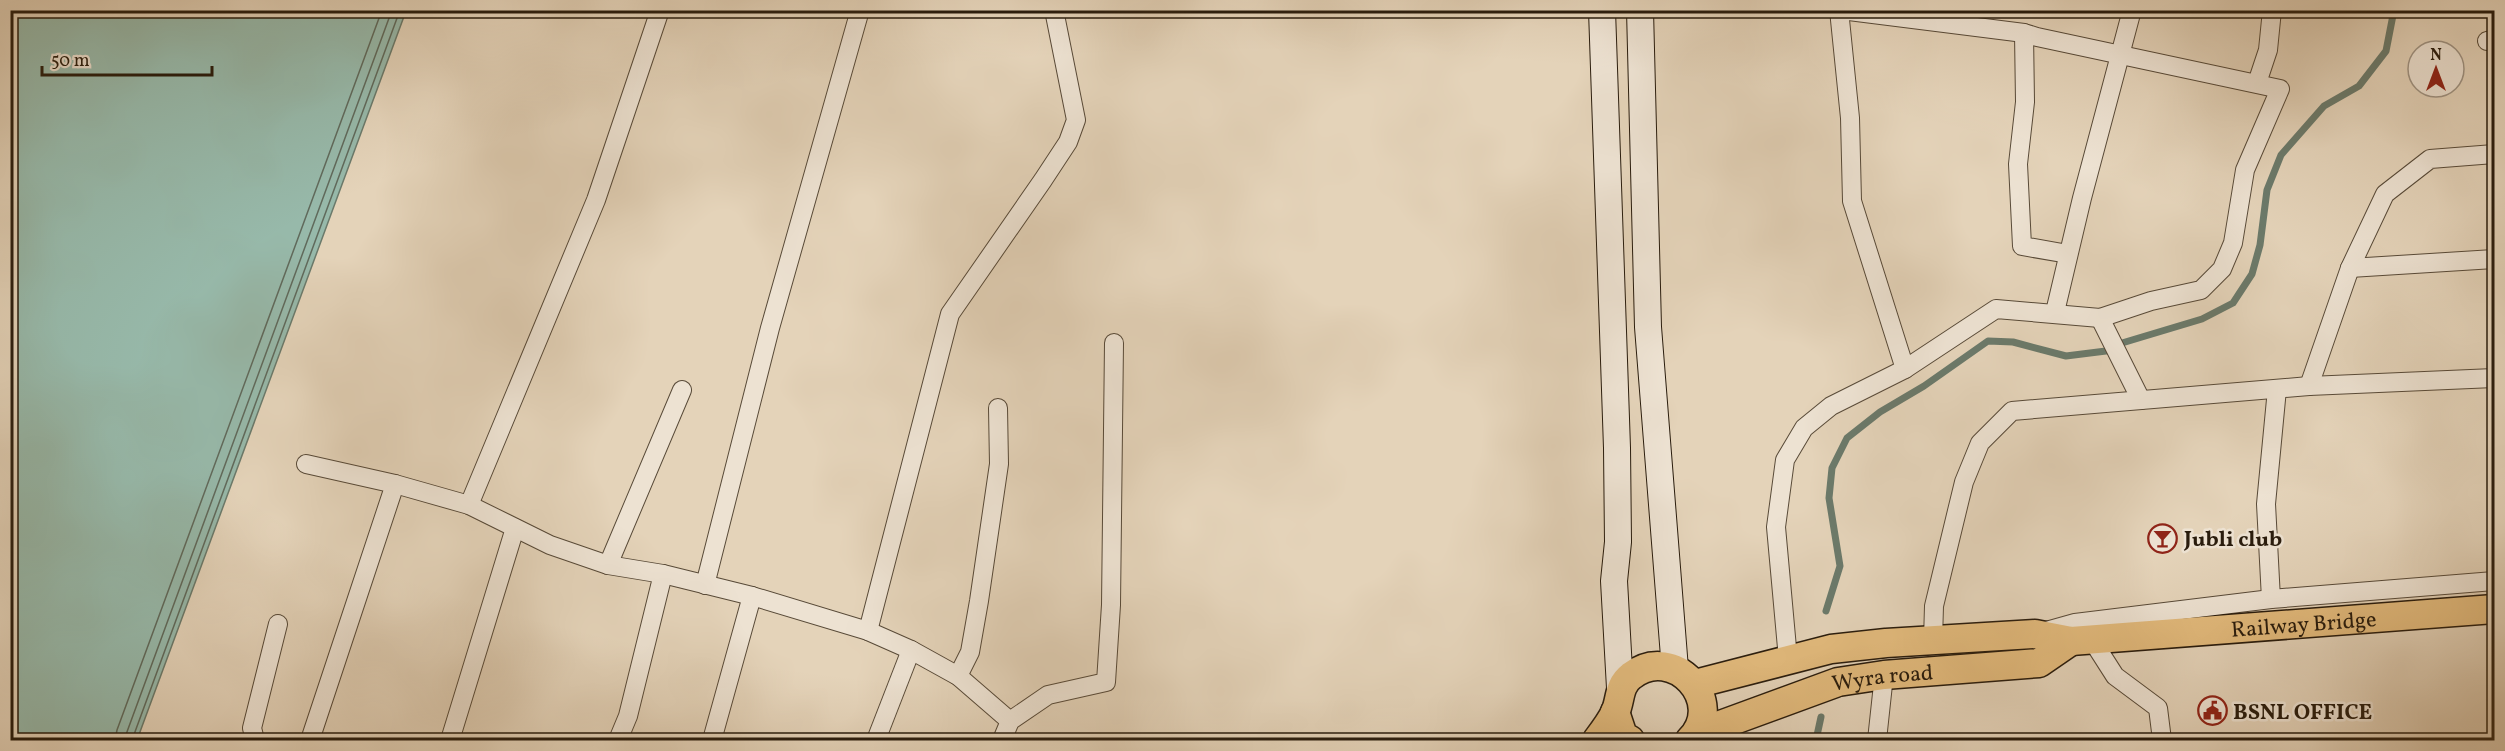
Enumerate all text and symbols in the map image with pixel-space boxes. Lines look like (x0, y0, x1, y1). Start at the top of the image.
scale bar (42, 39, 212, 77)
north arrow (2406, 39, 2466, 99)
text: N (2430, 45, 2442, 67)
text: 50 m (51, 49, 90, 74)
bar icon: Jubli club (2147, 522, 2179, 554)
place label: Jubli club (2183, 525, 2282, 556)
street label: Railway Bridge (2230, 605, 2378, 647)
street label: Wyra road (1830, 658, 1934, 701)
public building icon: BSNL OFFICE (2196, 695, 2228, 727)
place label: BSNL OFFICE (2233, 698, 2373, 729)

